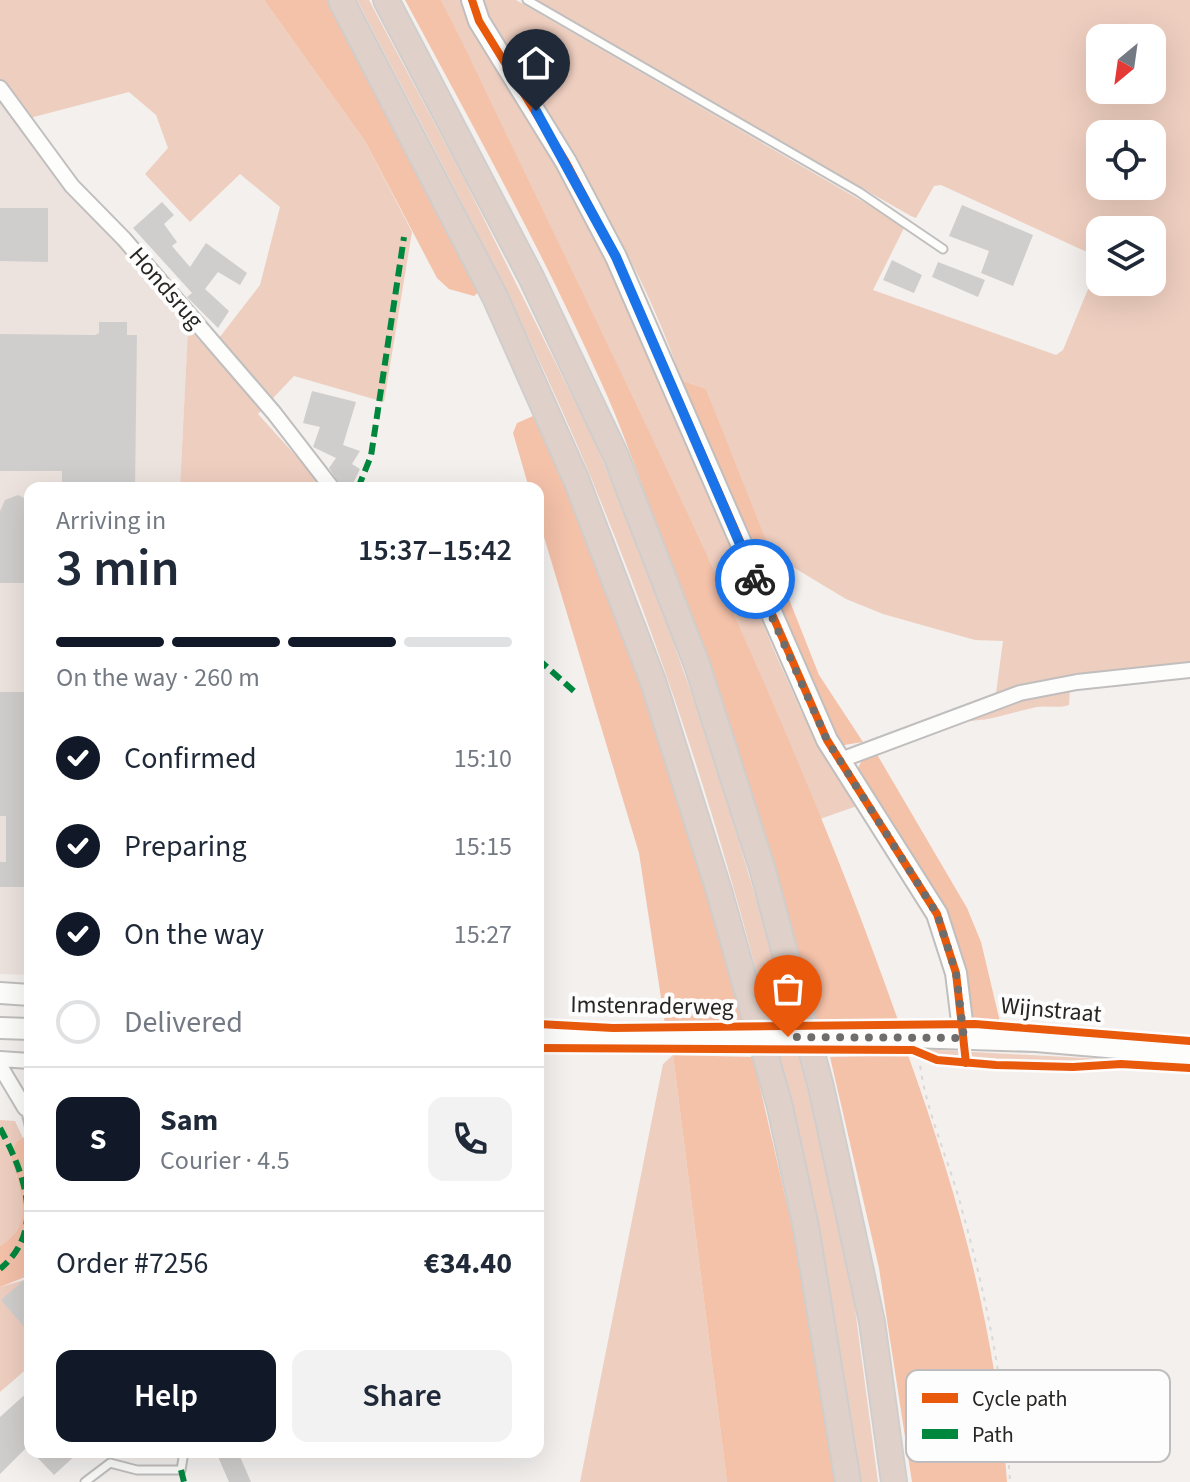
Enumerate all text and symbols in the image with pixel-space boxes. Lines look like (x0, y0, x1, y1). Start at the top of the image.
north arrow (1086, 24, 1166, 104)
map controls (1086, 24, 1166, 296)
pin (502, 29, 570, 111)
icon: home (514, 41, 558, 85)
button: locate (1086, 120, 1166, 200)
button: layers (1086, 216, 1166, 296)
street label: Hondsrug (120, 239, 212, 337)
text: Arriving in (56, 502, 166, 539)
text: 15:37–15:42 (358, 529, 512, 572)
text: 3 min (56, 532, 180, 606)
courier (715, 539, 795, 619)
icon: bike (733, 557, 777, 601)
text: On the way · 260 m (56, 659, 260, 696)
icon: check (56, 736, 100, 780)
text: Confirmed (124, 737, 257, 780)
text: 15:10 (454, 740, 512, 777)
icon: check (56, 824, 100, 868)
text: Preparing (124, 825, 247, 868)
text: 15:15 (454, 828, 512, 865)
icon: check (56, 912, 100, 956)
text: On the way (124, 913, 264, 956)
text: 15:27 (454, 916, 512, 953)
pin (754, 955, 822, 1037)
icon: bag (766, 967, 810, 1011)
street label: Imstenraderweg (570, 987, 734, 1025)
street label: Wijnstraat (999, 988, 1103, 1032)
text: Delivered (124, 1001, 243, 1044)
button: phone (428, 1097, 512, 1181)
text: Sam (160, 1099, 218, 1142)
text: S (90, 1118, 106, 1161)
text: Courier · 4.5 (160, 1142, 290, 1179)
text: Order #7256 (56, 1242, 209, 1285)
text: €34.40 (424, 1242, 512, 1285)
button: Help (56, 1350, 276, 1442)
button: Share (292, 1350, 512, 1442)
legend (906, 1370, 1170, 1462)
text: Cycle path (972, 1383, 1068, 1415)
text: Path (972, 1419, 1014, 1451)

